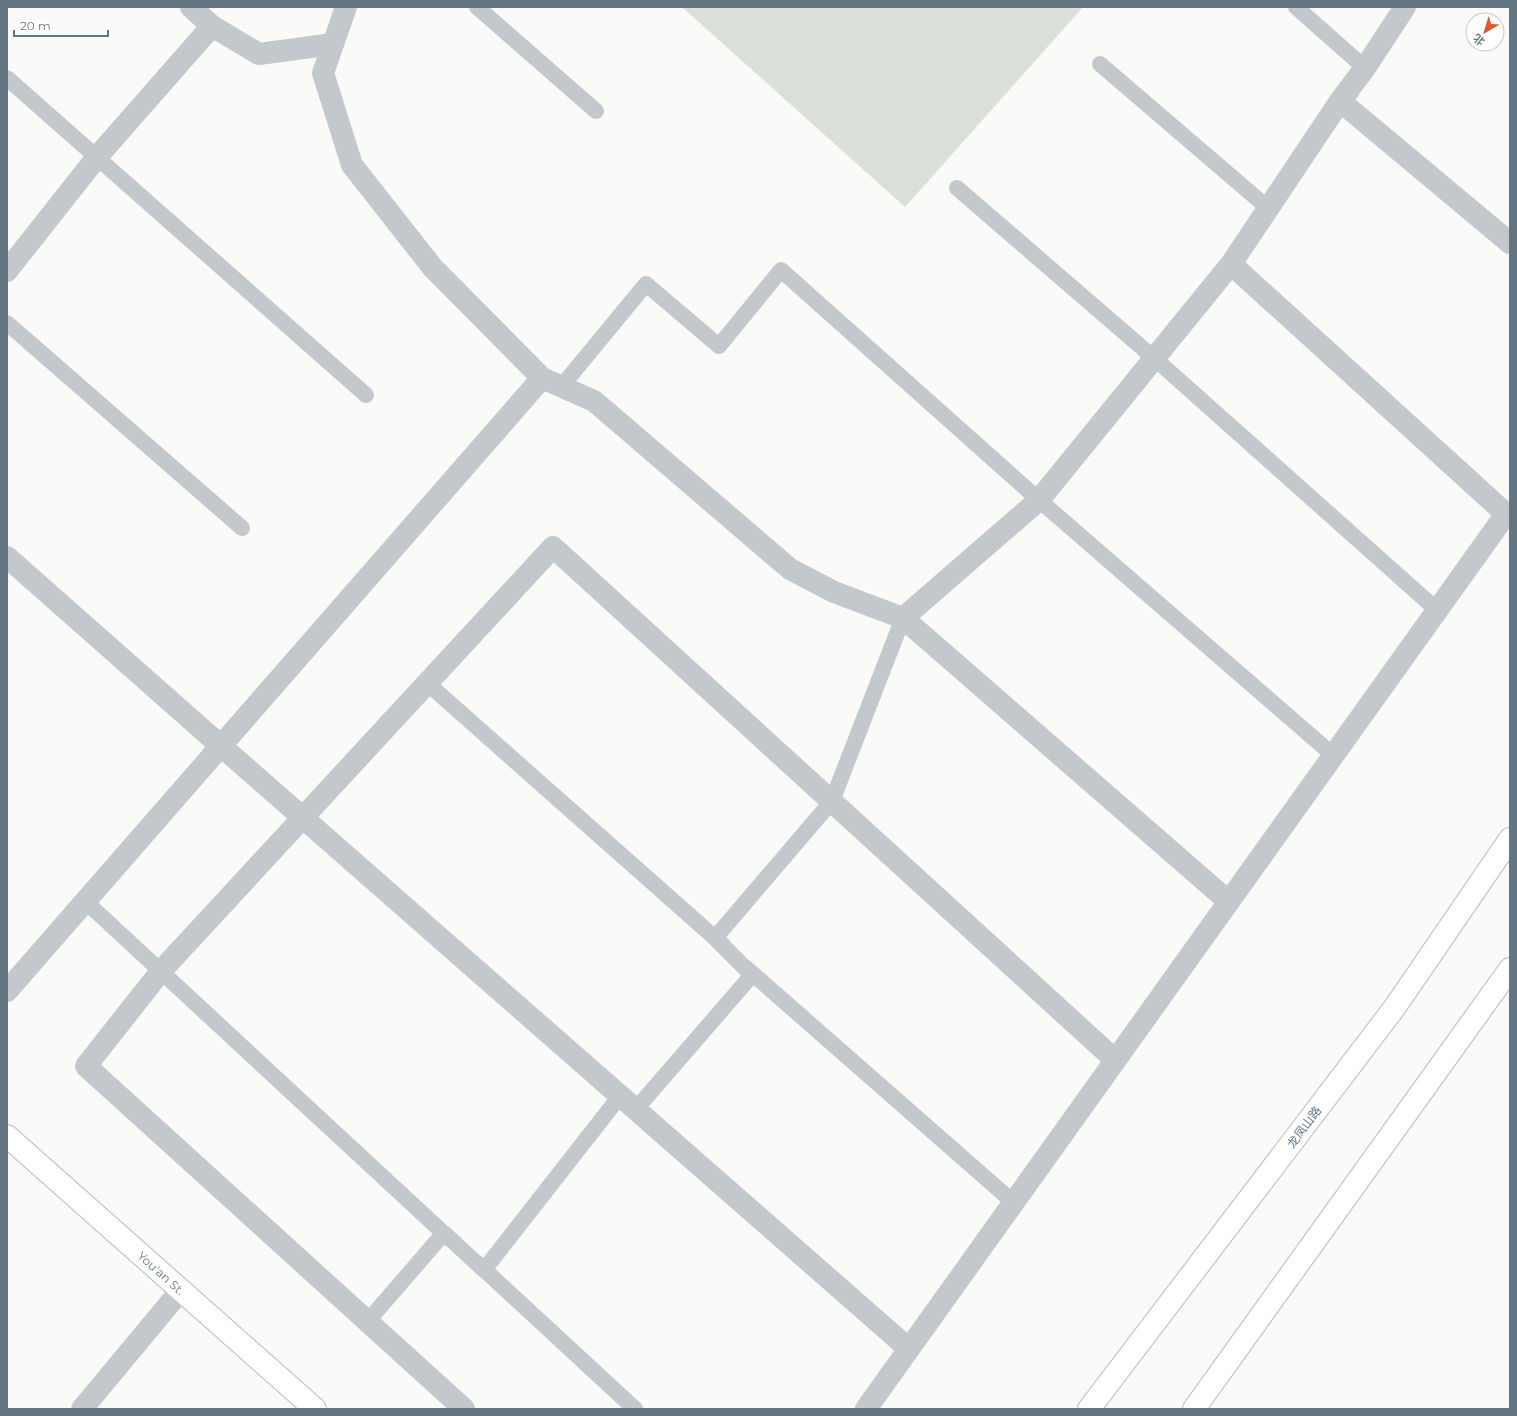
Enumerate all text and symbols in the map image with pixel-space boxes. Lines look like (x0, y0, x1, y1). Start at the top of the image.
scale bar (14, 12, 108, 38)
north arrow (1465, 12, 1505, 52)
text: 20 m (20, 18, 51, 33)
text: 北 (1470, 31, 1487, 49)
street label: 龙凤山路 (1284, 1103, 1324, 1151)
street label: You'an St. (134, 1248, 188, 1298)

